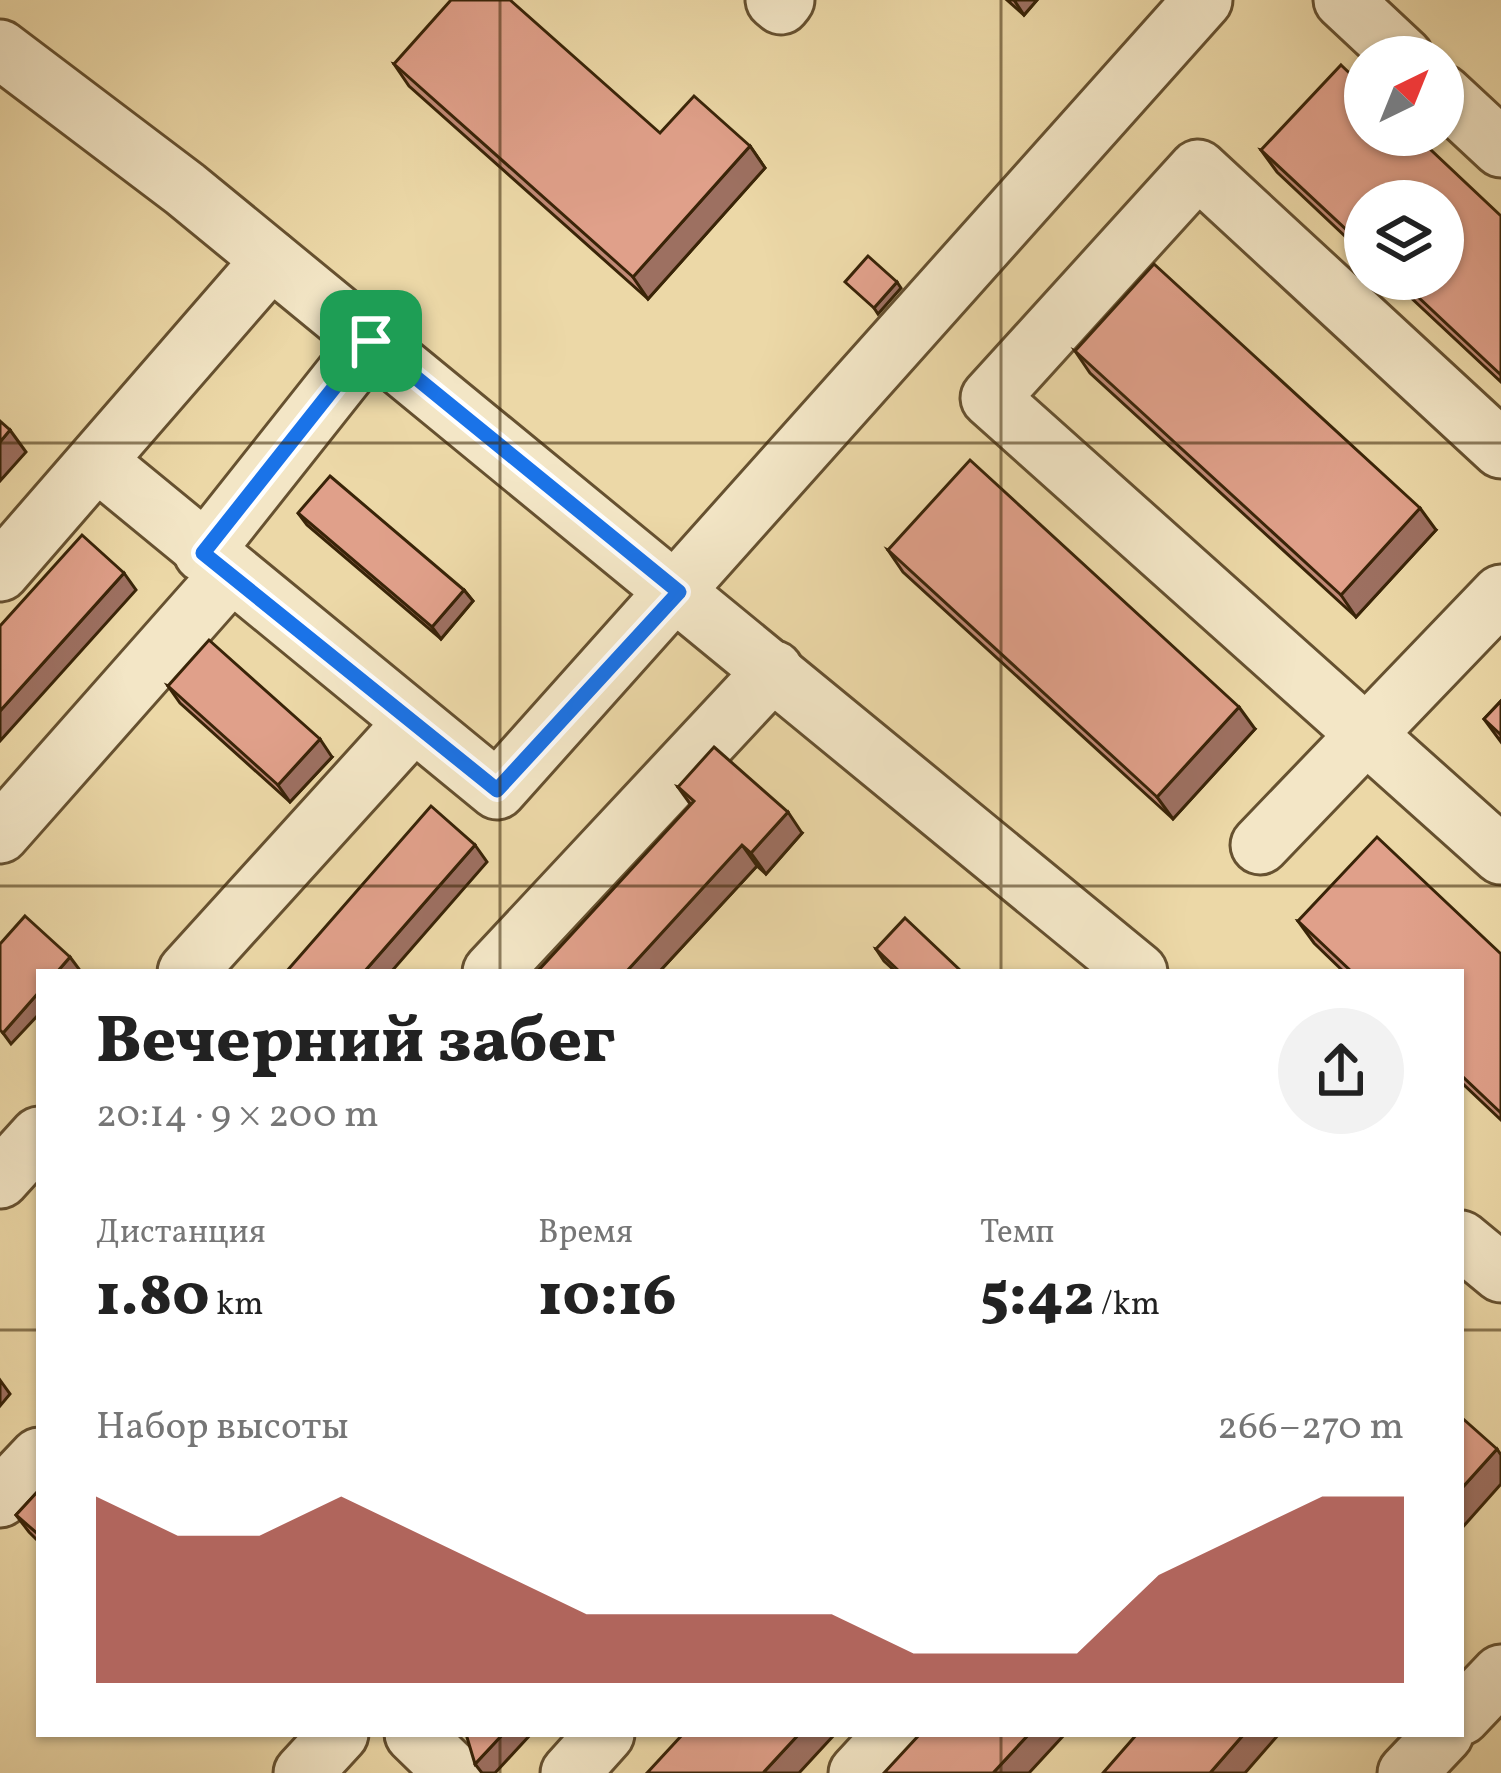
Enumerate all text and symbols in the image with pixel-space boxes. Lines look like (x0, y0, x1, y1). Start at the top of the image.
north arrow (1344, 36, 1464, 156)
map controls (1344, 36, 1464, 300)
button: layers (1344, 180, 1464, 300)
pin (320, 290, 422, 392)
icon: arrive (338, 308, 404, 374)
text: Вечерний забег (96, 998, 616, 1090)
button: share (1278, 1008, 1404, 1134)
text: 20:14 · 9 × 200 m (96, 1089, 379, 1143)
text: Дистанция (96, 1211, 266, 1257)
text: Время (538, 1211, 633, 1257)
text: Темп (980, 1211, 1054, 1257)
text: 1.80 (96, 1257, 210, 1340)
text: 10:16 (538, 1257, 676, 1340)
text: 5:42 (980, 1257, 1094, 1340)
text: km (210, 1283, 263, 1329)
text: /km (1094, 1283, 1160, 1329)
text: Набор высоты (96, 1401, 349, 1455)
text: 266–270 m (1217, 1401, 1404, 1455)

